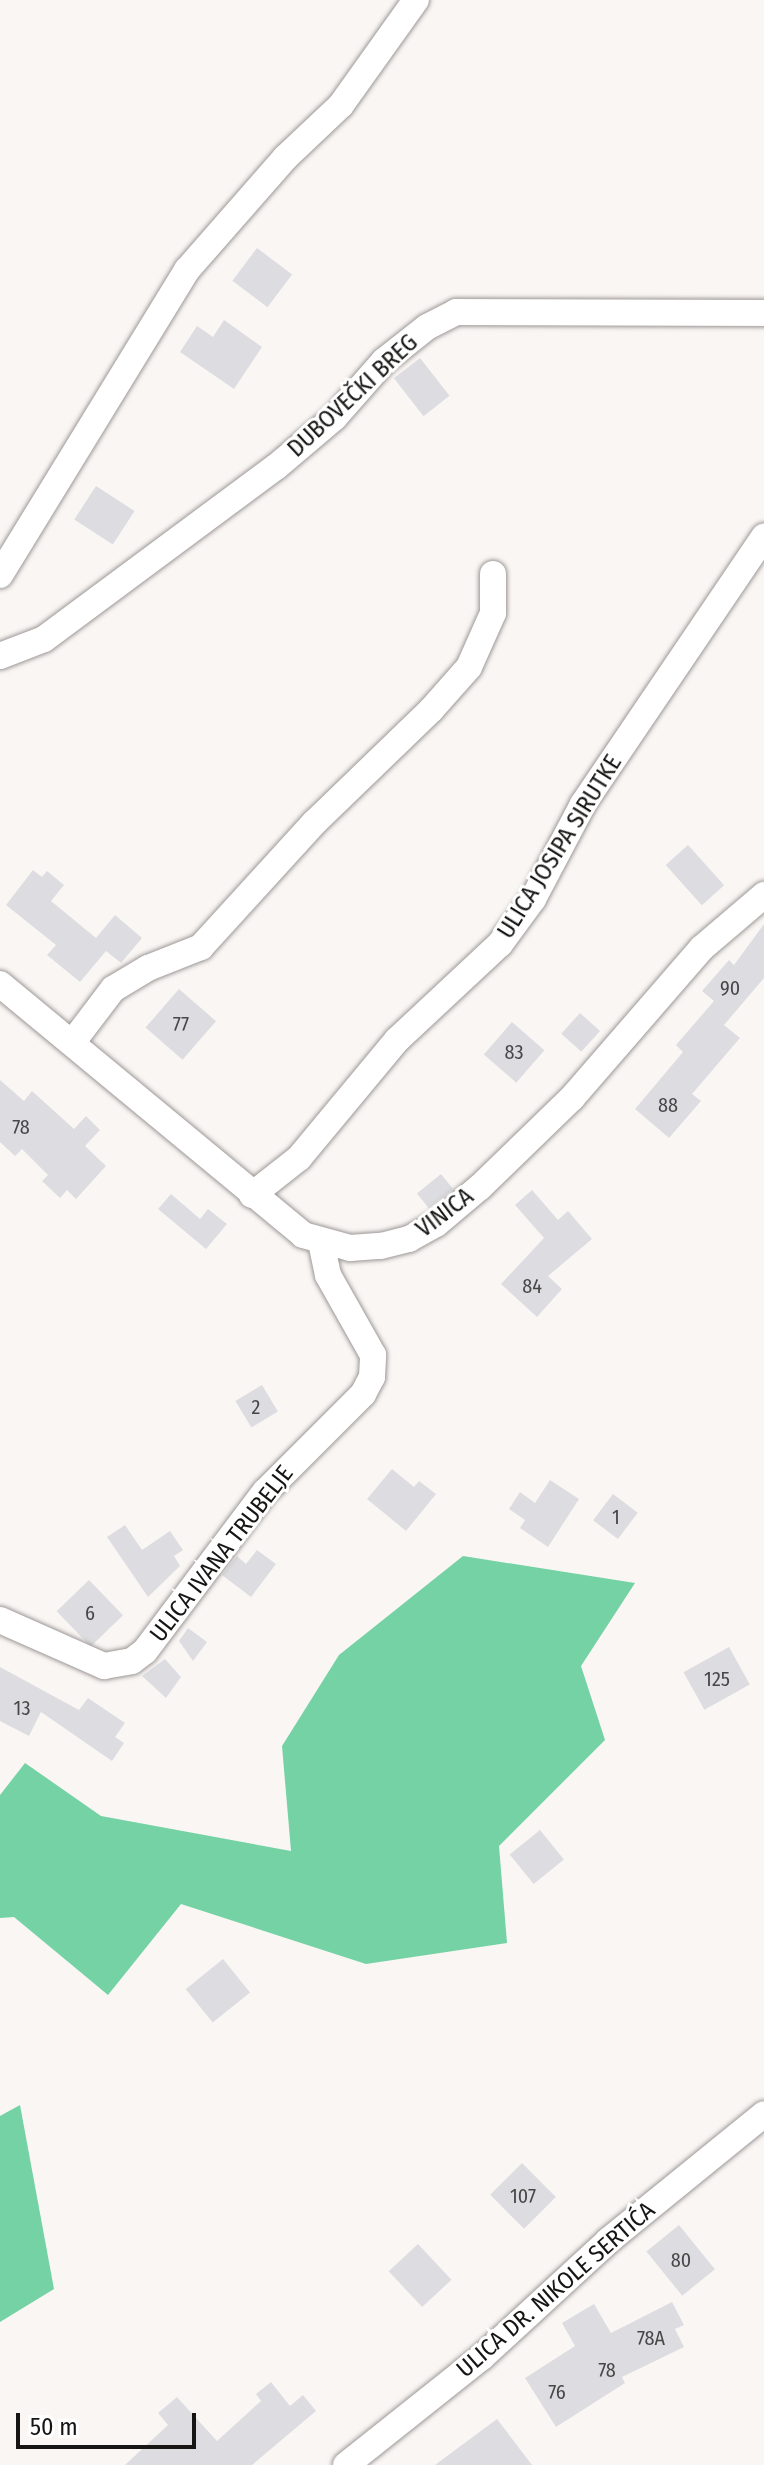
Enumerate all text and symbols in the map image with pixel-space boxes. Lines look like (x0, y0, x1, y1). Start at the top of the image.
street label: DUBOVEČKI BREG (282, 328, 424, 464)
street label: ULICA JOSIPA SIRUTKE (492, 750, 628, 944)
house number: 90 (720, 976, 740, 1000)
house number: 77 (173, 1012, 189, 1036)
house number: 83 (504, 1040, 524, 1064)
house number: 88 (658, 1093, 678, 1117)
house number: 78 (12, 1115, 30, 1139)
street label: VINICA (411, 1182, 479, 1244)
house number: 84 (522, 1274, 542, 1298)
house number: 2 (252, 1395, 260, 1419)
street label: ULICA IVANA TRUBELJE (144, 1460, 300, 1648)
house number: 1 (612, 1505, 620, 1529)
house number: 6 (85, 1601, 95, 1625)
house number: 125 (704, 1667, 730, 1691)
house number: 13 (14, 1696, 30, 1720)
house number: 107 (510, 2184, 536, 2208)
street label: ULICA DR. NIKOLE SERTIĆA (451, 2196, 661, 2384)
house number: 80 (671, 2248, 691, 2272)
house number: 78A (637, 2326, 665, 2350)
house number: 78 (598, 2358, 616, 2382)
house number: 76 (548, 2380, 566, 2404)
scale bar (20, 2397, 200, 2447)
text: 50 m (30, 2413, 78, 2441)

